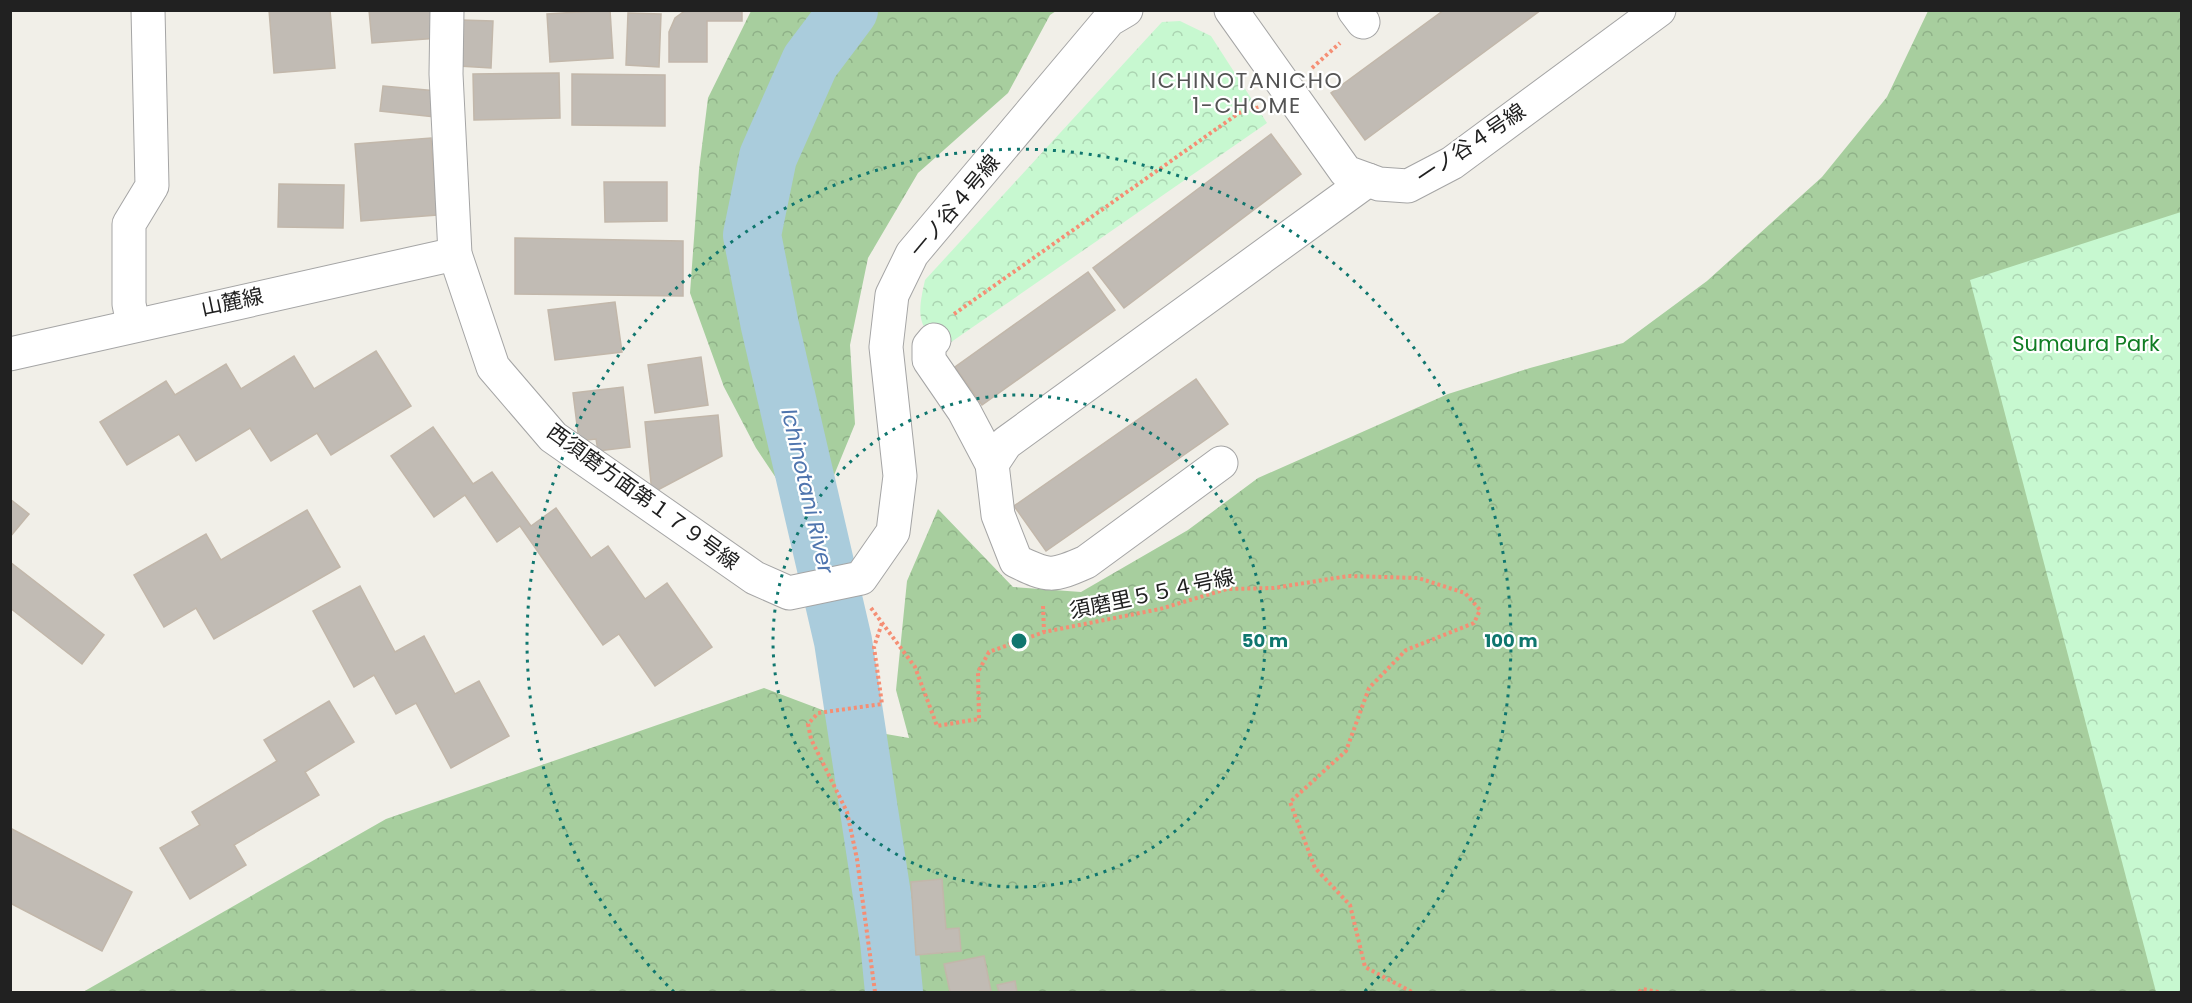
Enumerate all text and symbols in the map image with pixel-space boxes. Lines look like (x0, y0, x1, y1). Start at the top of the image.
district label: ICHINOTANICHO 1-CHOME (1151, 65, 1343, 121)
street label: 一ノ谷４号線 (1410, 96, 1531, 191)
street label: 一ノ谷４号線 (903, 148, 1006, 263)
street label: 山麓線 (198, 281, 266, 322)
park label: Sumaura Park (2012, 329, 2160, 358)
water label: Ichinotani River (773, 406, 842, 577)
street label: 西須磨方面第１７９号線 (541, 417, 745, 576)
street label: 須磨里５５４号線 (1067, 562, 1237, 625)
text: 50 m (1242, 628, 1288, 653)
text: 100 m (1484, 628, 1538, 653)
centre of rings (1009, 631, 1029, 651)

